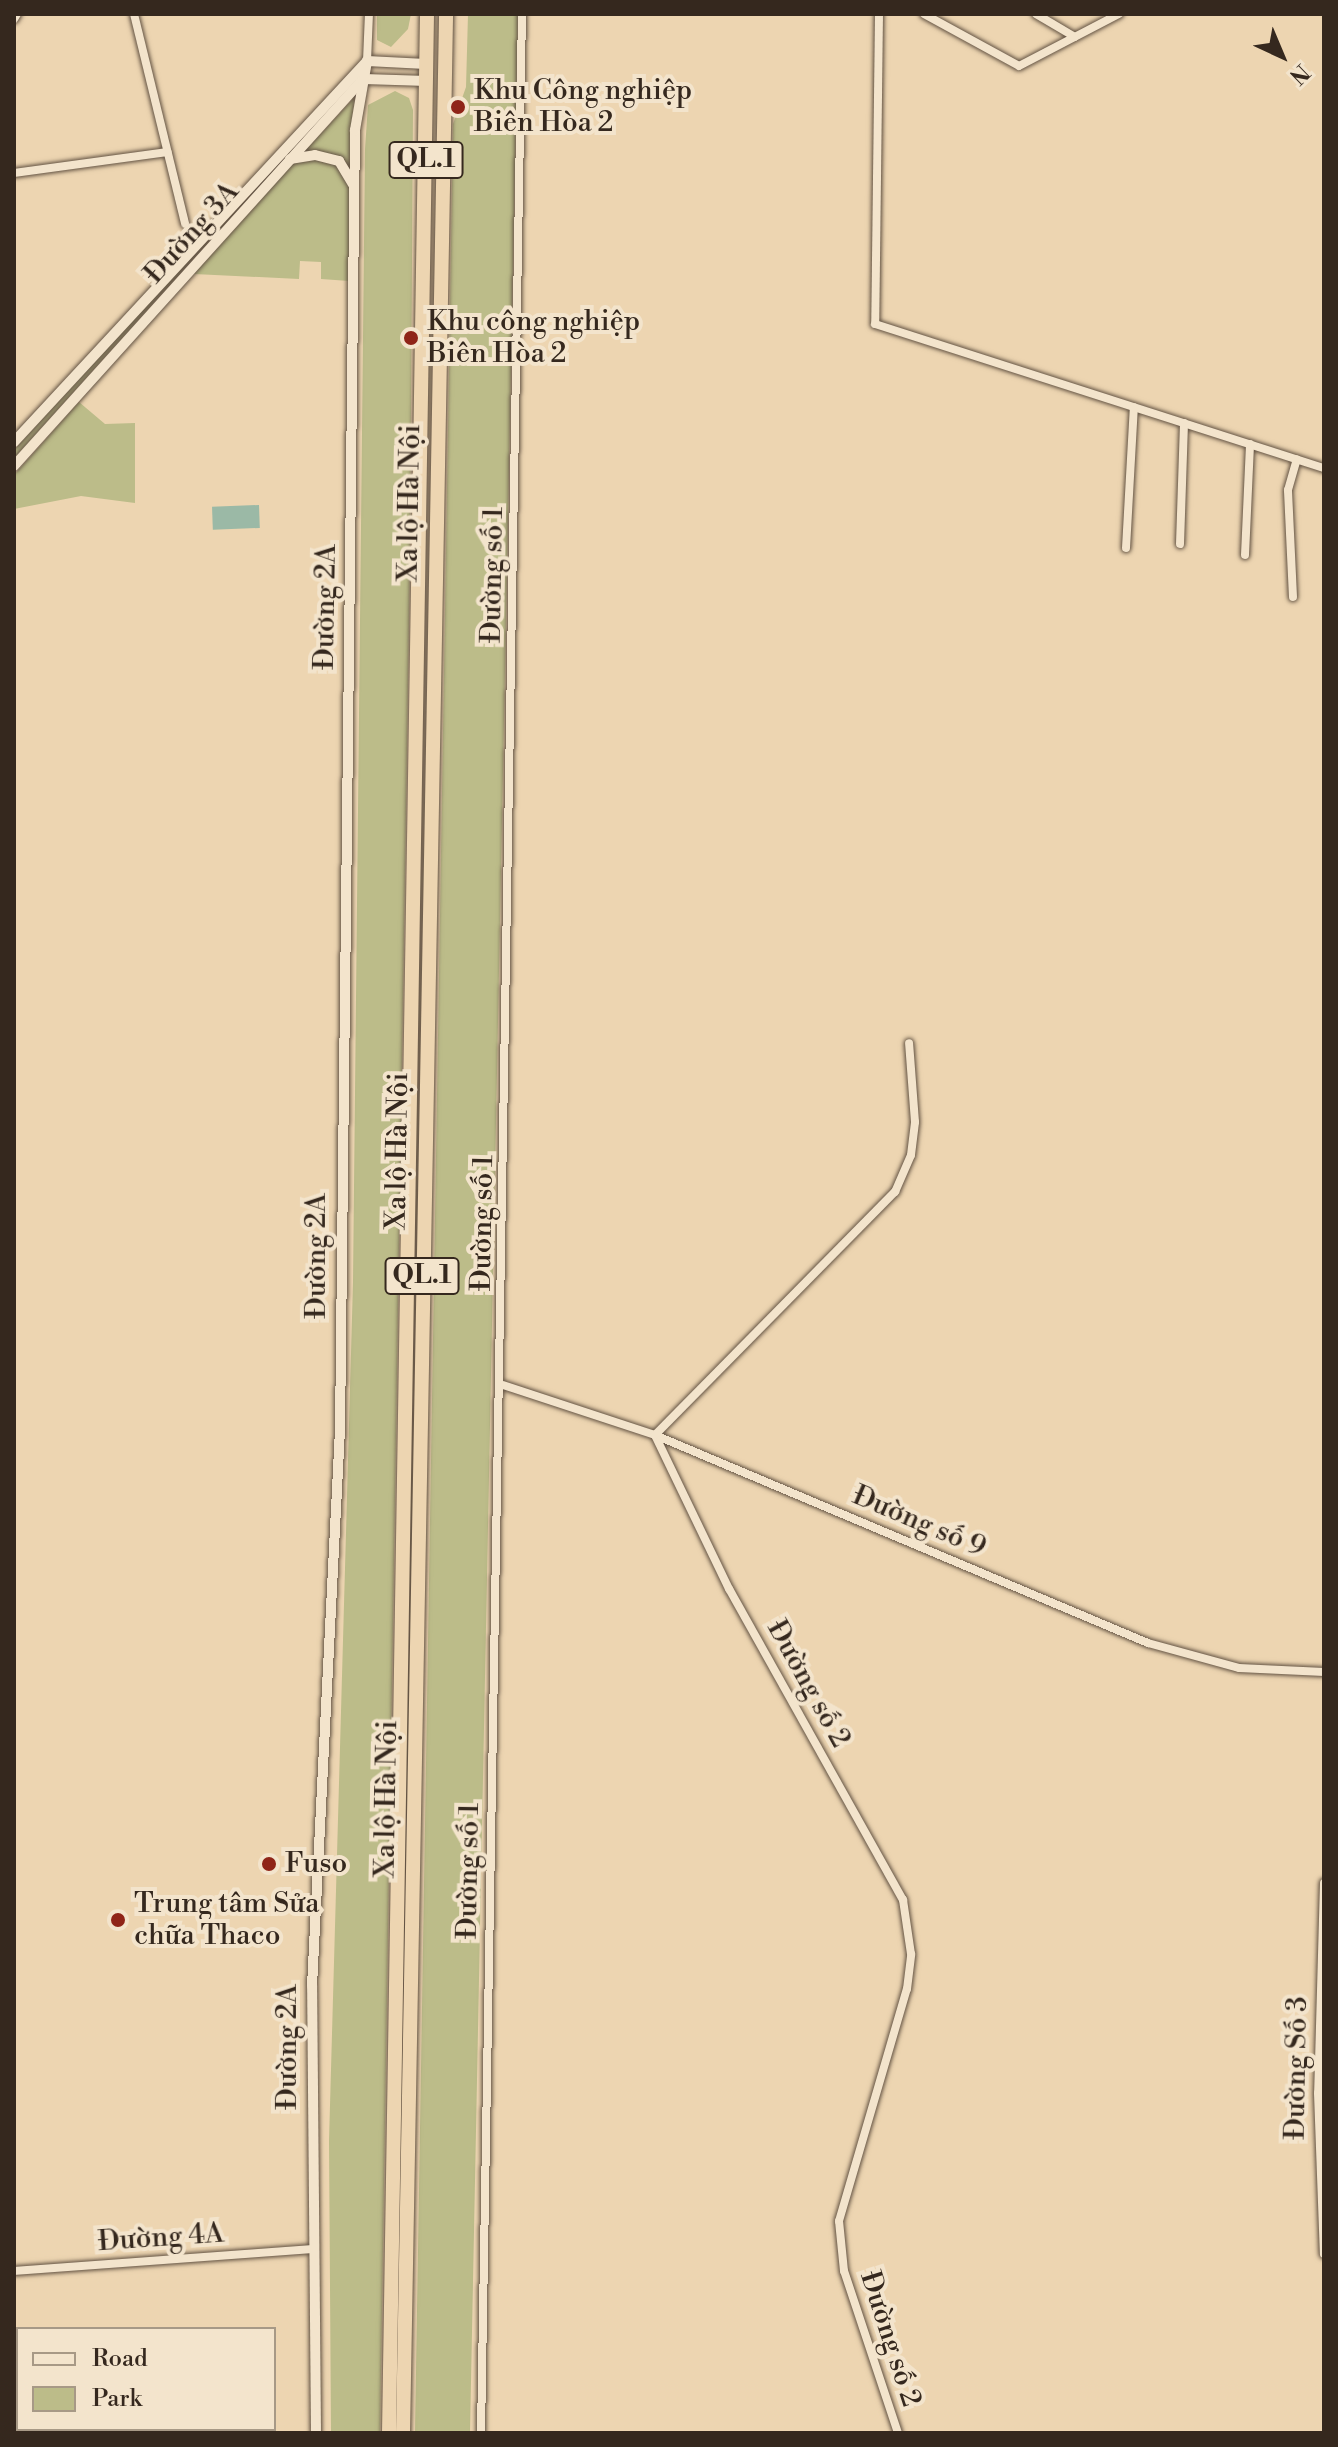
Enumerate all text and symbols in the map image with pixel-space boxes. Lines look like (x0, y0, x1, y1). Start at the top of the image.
north arrow (1242, 16, 1322, 96)
text: N (1283, 58, 1315, 89)
place label: Khu Công nghiệp Biên Hòa 2 (474, 74, 692, 140)
marker: Khu Công nghiệp Biên Hòa 2 (449, 98, 467, 116)
road number: QL.1 (388, 138, 464, 182)
street label: Đường 3A (138, 175, 246, 291)
place label: Khu công nghiệp Biên Hòa 2 (427, 305, 640, 371)
marker: Khu công nghiệp Biên Hòa 2 (402, 329, 420, 347)
street label: Xa lộ Hà Nội (392, 424, 428, 582)
street label: Đường số 1 (475, 507, 511, 643)
street label: Đường 2A (308, 544, 344, 670)
street label: Xa lộ Hà Nội (380, 1072, 416, 1230)
street label: Đường số 1 (465, 1155, 501, 1291)
street label: Đường 2A (300, 1193, 334, 1319)
road number: QL.1 (384, 1254, 460, 1298)
street label: Đường số 9 (847, 1479, 991, 1565)
street label: Đường số 2 (759, 1615, 857, 1753)
street label: Xa lộ Hà Nội (369, 1720, 405, 1878)
street label: Đường số 1 (451, 1803, 487, 1939)
place label: Fuso (285, 1847, 347, 1881)
marker: Fuso (260, 1855, 278, 1873)
place label: Trung tâm Sửa chữa Thaco (134, 1887, 319, 1953)
marker: Trung tâm Sửa chữa Thaco (109, 1911, 127, 1929)
street label: Đường 2A (271, 1984, 305, 2110)
street label: Đường Số 3 (1279, 1996, 1315, 2140)
street label: Đường 4A (97, 2217, 225, 2259)
street label: Đường số 2 (852, 2267, 928, 2411)
legend (16, 2327, 276, 2431)
text: Road (92, 2344, 148, 2374)
text: Park (92, 2384, 142, 2414)

